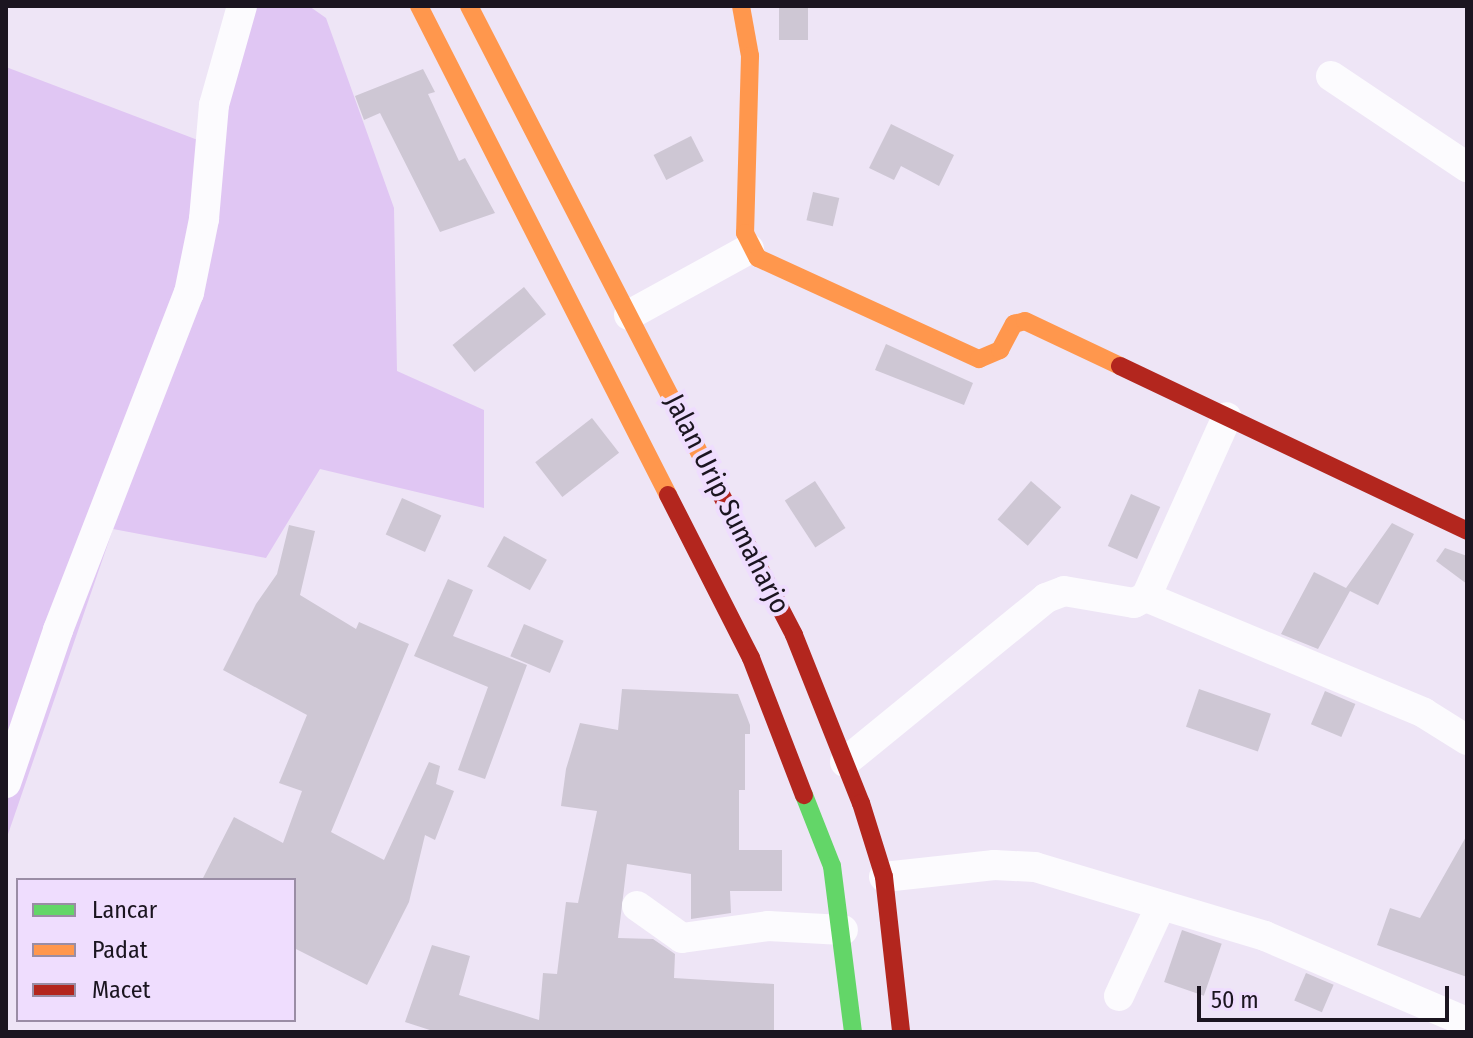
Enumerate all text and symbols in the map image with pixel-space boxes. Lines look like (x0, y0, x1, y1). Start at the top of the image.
street label: Jalan Urip Sumaharjo (657, 389, 797, 619)
legend (16, 878, 296, 1022)
text: Lancar (92, 896, 157, 924)
text: Padat (92, 936, 148, 964)
scale bar (1201, 970, 1453, 1020)
text: Macet (92, 976, 150, 1004)
text: 50 m (1211, 986, 1259, 1014)

